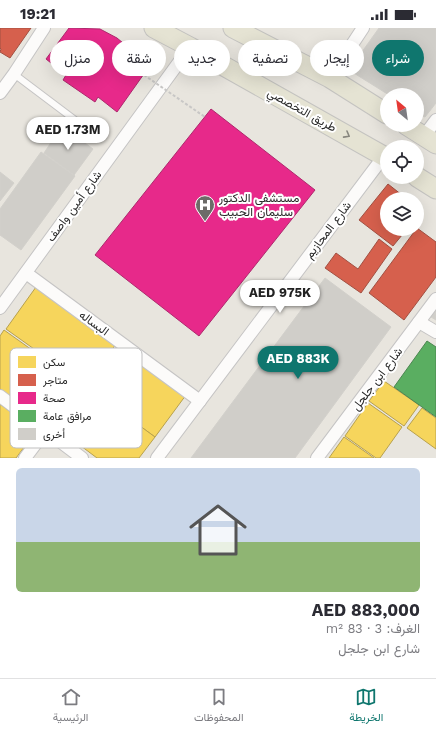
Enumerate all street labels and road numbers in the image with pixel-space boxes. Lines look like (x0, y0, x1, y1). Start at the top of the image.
street label: طريق التخصصي (264, 85, 339, 137)
street label: شارع أمين واصف (44, 168, 106, 245)
street label: شارع المحازيم (302, 199, 356, 263)
street label: البساله (76, 308, 112, 338)
street label: شارع ابن جلجل (349, 345, 407, 415)

